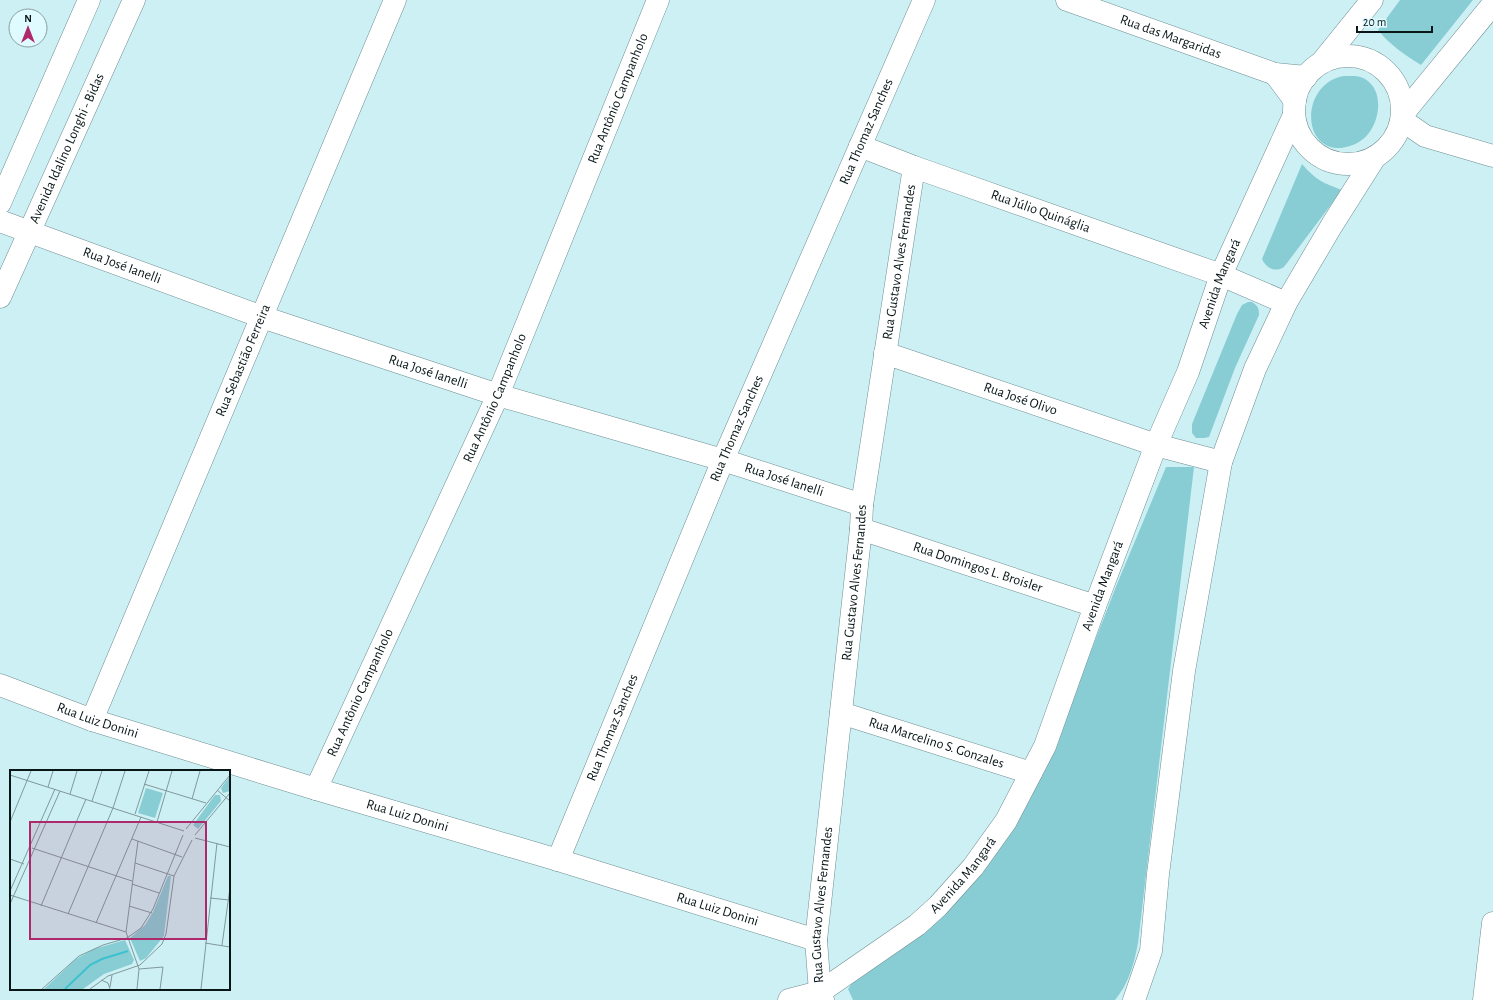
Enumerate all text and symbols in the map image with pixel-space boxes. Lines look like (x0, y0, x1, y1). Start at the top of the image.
north arrow (8, 8, 48, 48)
scale bar (1357, 8, 1432, 34)
street label: Rua das Margaridas (1118, 12, 1223, 61)
text: N (24, 13, 32, 24)
text: 20 m (1363, 16, 1386, 28)
street label: Rua Antônio Campanholo (585, 31, 651, 166)
street label: Avenida Idalino Longhi - Bidas (27, 71, 107, 226)
street label: Rua Thomaz Sanches (837, 77, 896, 187)
street label: Rua Gustavo Alves Fernandes (881, 183, 918, 341)
street label: Rua Júlio Quináglia (989, 188, 1092, 236)
street label: Avenida Mangará (1196, 236, 1244, 331)
street label: Rua José Ianelli (81, 245, 163, 286)
street label: Rua Sebastião Ferreira (213, 302, 273, 419)
street label: Rua Antônio Campanholo (461, 331, 529, 465)
street label: Rua José Ianelli (387, 352, 469, 391)
street label: Rua Thomaz Sanches (708, 373, 766, 484)
street label: Rua José Olivo (982, 380, 1059, 418)
street label: Rua José Ianelli (743, 460, 825, 499)
street label: Rua Gustavo Alves Fernandes (840, 504, 869, 662)
street label: Avenida Mangará (1080, 538, 1126, 633)
street label: Rua Domingos L. Broisler (911, 540, 1045, 595)
street label: Rua Antônio Campanholo (325, 626, 396, 759)
street label: Rua Thomaz Sanches (584, 672, 641, 783)
street label: Rua Luiz Donini (55, 700, 140, 741)
street label: Rua Marcelino S. Gonzales (867, 715, 1006, 771)
inset map (10, 770, 230, 990)
street label: Rua Luiz Donini (365, 797, 450, 834)
street label: Rua Gustavo Alves Fernandes (809, 826, 835, 984)
street label: Avenida Mangará (928, 834, 999, 916)
street label: Rua Luiz Donini (675, 890, 760, 929)

